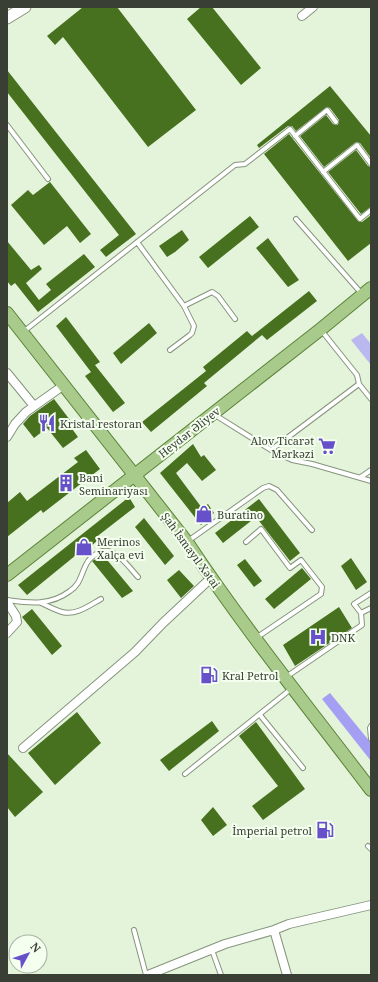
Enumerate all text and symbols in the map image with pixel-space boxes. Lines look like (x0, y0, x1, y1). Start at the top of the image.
street label: Heydər Əliyev (155, 403, 223, 461)
restaurant icon: Kristal restoran (37, 413, 57, 433)
place label: Kristal restoran (60, 416, 142, 431)
place label: Alov Ticarət Mərkəzi (250, 433, 314, 461)
supermarket icon: Alov Ticarət Mərkəzi (317, 436, 337, 456)
place label: Bani Seminariyası (79, 470, 148, 498)
building icon: Bani Seminariyası (56, 473, 76, 493)
shop icon: Buratino (194, 504, 214, 524)
place label: Buratino (217, 507, 263, 522)
street label: Şah İsmayıl Xətai (158, 509, 224, 591)
place label: Merinos Xalça evi (97, 534, 145, 562)
shop icon: Merinos Xalça evi (74, 537, 94, 557)
hospital icon: DNK (308, 627, 328, 647)
place label: DNK (331, 630, 355, 645)
fuel station icon: Kral Petrol (199, 665, 219, 685)
place label: Kral Petrol (222, 668, 279, 683)
fuel station icon: İmperial petrol (315, 820, 335, 840)
place label: İmperial petrol (232, 823, 313, 838)
north arrow (8, 934, 48, 974)
text: N (28, 939, 45, 956)

